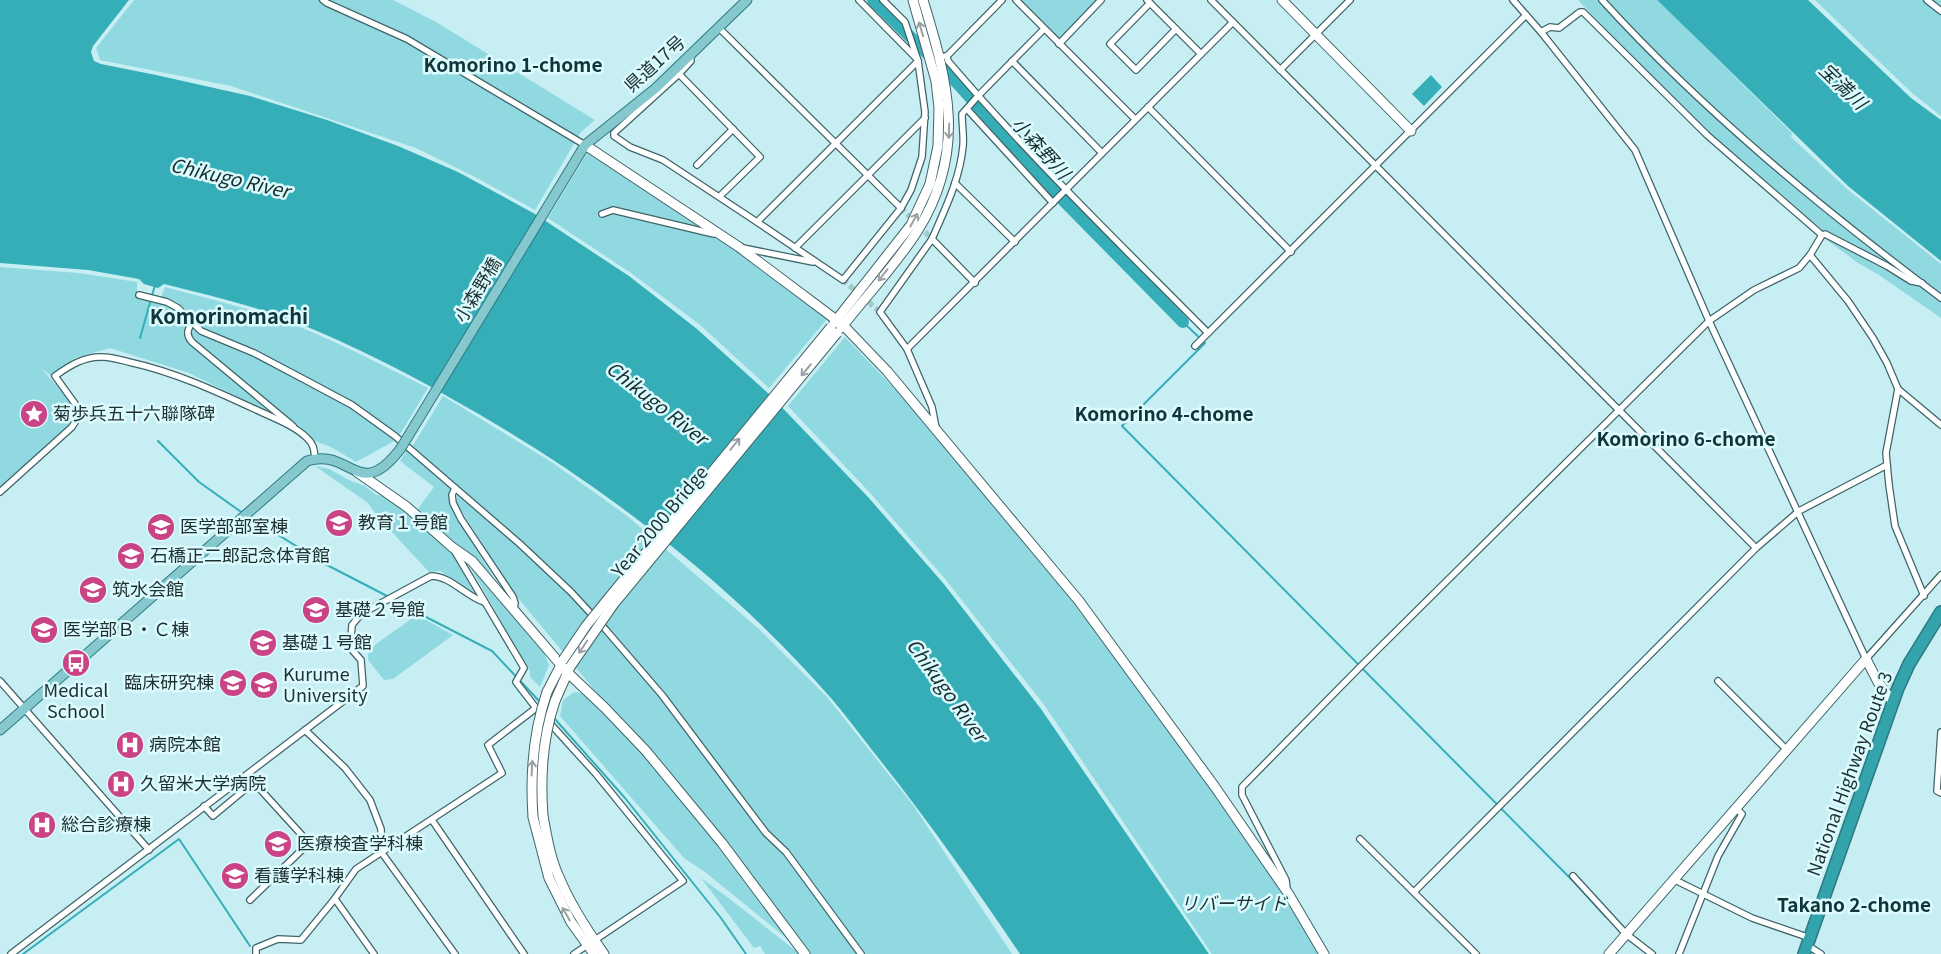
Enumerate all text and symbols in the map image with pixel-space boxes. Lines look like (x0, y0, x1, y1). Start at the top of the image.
one-way arrow (916, 21, 926, 37)
street label: 県道17号 (617, 28, 690, 97)
district label: Komorino 1-chome (424, 50, 602, 77)
water label: 宝満川 (1814, 55, 1875, 116)
water label: 小森野川 (1007, 110, 1079, 186)
one-way arrow (944, 122, 953, 138)
water label: Chikugo River (168, 150, 295, 204)
one-way arrow (909, 213, 919, 227)
street label: 小森野橋 (447, 251, 506, 327)
one-way arrow (878, 269, 889, 282)
district label: Komorinomachi (150, 301, 308, 330)
water label: Chikugo River (602, 354, 716, 452)
one-way arrow (801, 364, 812, 377)
place icon: 菊歩兵五十六聯隊碑 (19, 399, 49, 429)
place label: 菊歩兵五十六聯隊碑 (53, 399, 215, 425)
district label: Komorino 4-chome (1075, 399, 1253, 426)
district label: Komorino 6-chome (1597, 424, 1775, 451)
one-way arrow (729, 438, 740, 451)
street label: Year 2000 Bridge (603, 459, 713, 583)
school or university icon: 教育１号館 (324, 508, 354, 538)
place label: 教育１号館 (358, 508, 448, 534)
school or university icon: 医学部部室棟 (146, 512, 176, 542)
place label: 医学部部室棟 (180, 512, 288, 538)
school or university icon: 石橋正二郎記念体育館 (116, 541, 146, 571)
place label: 石橋正二郎記念体育館 (150, 541, 330, 567)
school or university icon: 筑水会館 (78, 575, 108, 605)
place label: 筑水会館 (112, 575, 184, 601)
school or university icon: 基礎２号館 (301, 595, 331, 625)
place label: 基礎２号館 (335, 595, 425, 621)
school or university icon: 医学部Ｂ・Ｃ棟 (29, 615, 59, 645)
place label: 医学部Ｂ・Ｃ棟 (63, 615, 189, 641)
school or university icon: 基礎１号館 (248, 628, 278, 658)
place label: 基礎１号館 (282, 628, 372, 654)
water label: Chikugo River (902, 632, 996, 748)
one-way arrow (578, 639, 588, 653)
bus stop icon: Medical School (61, 648, 91, 678)
place label: Kurume University (283, 660, 368, 707)
street label: National Highway Route 3 (1799, 667, 1897, 879)
place label: 臨床研究棟 (124, 668, 214, 694)
school or university icon: 臨床研究棟 (218, 668, 248, 698)
school or university icon: Kurume University (249, 670, 279, 700)
place label: Medical School (44, 676, 108, 723)
hospital icon: 病院本館 (115, 730, 145, 760)
place label: 病院本館 (149, 730, 221, 756)
one-way arrow (528, 760, 537, 776)
hospital icon: 久留米大学病院 (106, 769, 136, 799)
place label: 久留米大学病院 (140, 769, 266, 795)
hospital icon: 総合診療棟 (27, 810, 57, 840)
place label: 総合診療棟 (61, 810, 151, 836)
school or university icon: 医療検査学科棟 (263, 829, 293, 859)
place label: 医療検査学科棟 (297, 829, 423, 855)
school or university icon: 看護学科棟 (220, 861, 250, 891)
place label: 看護学科棟 (254, 861, 344, 887)
park label: リバーサイド (1180, 889, 1289, 915)
district label: Takano 2-chome (1777, 890, 1931, 917)
one-way arrow (561, 908, 571, 922)

